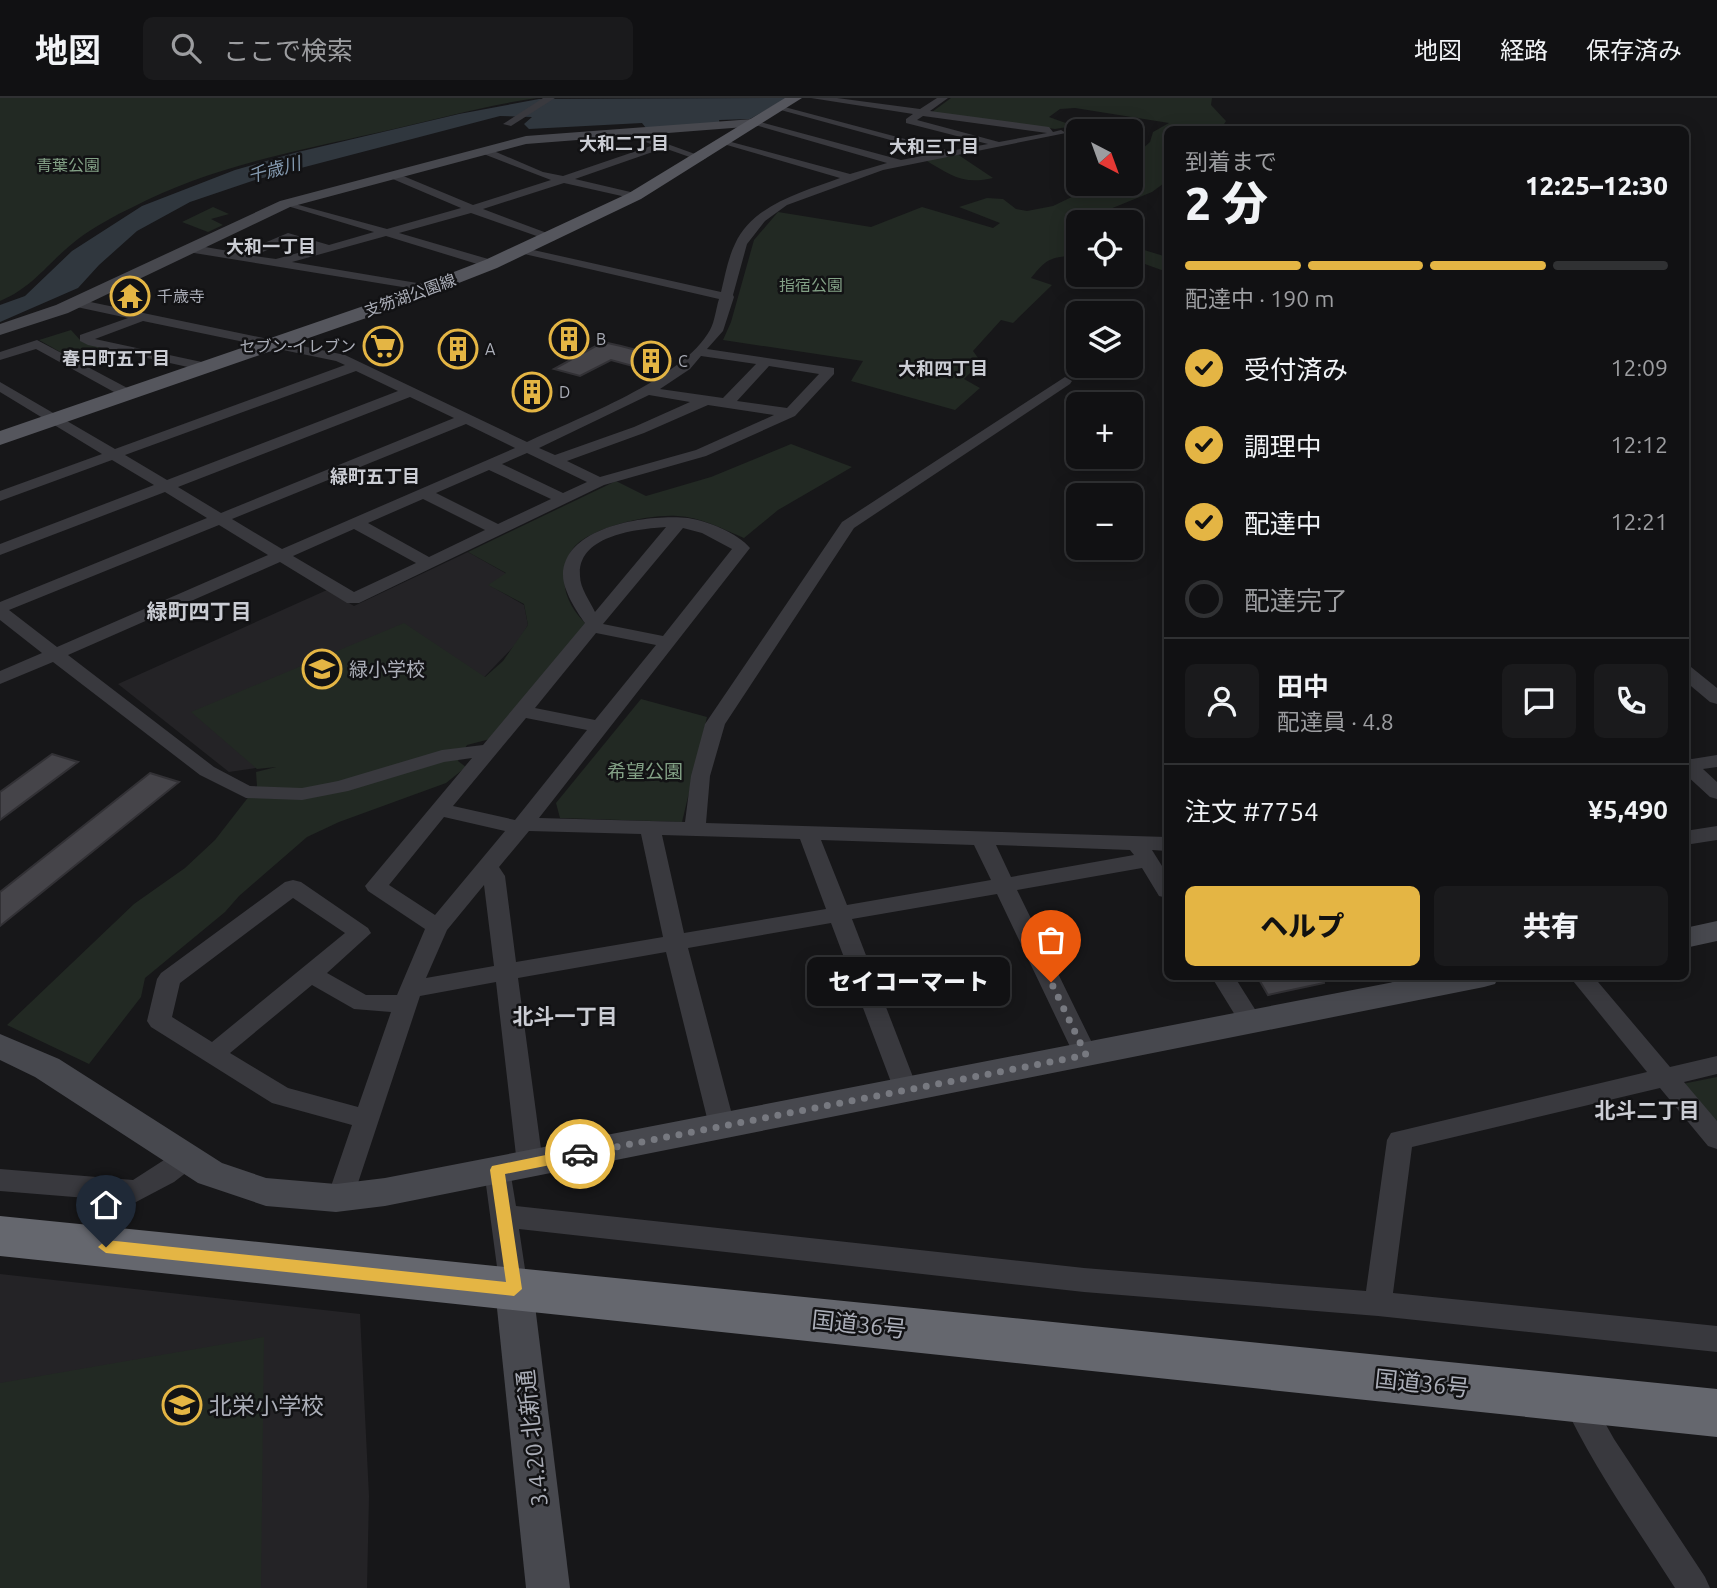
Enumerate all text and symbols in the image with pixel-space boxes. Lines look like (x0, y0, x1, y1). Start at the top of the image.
search box (143, 17, 633, 80)
icon: search (167, 29, 205, 67)
text: 地図 (35, 31, 101, 68)
text: ここで検索 (223, 36, 353, 65)
text: 地図 (1414, 37, 1462, 64)
text: 経路 (1500, 37, 1548, 64)
text: 保存済み (1586, 37, 1682, 64)
north arrow (1066, 119, 1143, 196)
map controls (1066, 119, 1143, 560)
district label: 大和二丁目 (579, 133, 669, 153)
district label: 大和三丁目 (889, 136, 979, 156)
text: 到着まで (1185, 149, 1277, 174)
water label: 千歳川 (245, 152, 305, 186)
park label: 青葉公園 (36, 156, 100, 174)
text: 12:25–12:30 (1525, 171, 1668, 200)
text: 2 分 (1185, 177, 1268, 229)
button: locate (1066, 210, 1143, 287)
district label: 大和一丁目 (226, 236, 316, 256)
street label: 支笏湖公園線 (362, 270, 458, 320)
temple icon: 千歳寺 (109, 275, 151, 317)
park label: 指宿公園 (779, 276, 843, 294)
text: 配達中 · 190 m (1185, 286, 1334, 311)
place label: 千歳寺 (157, 287, 205, 305)
button: layers (1066, 301, 1143, 378)
building icon: B (548, 318, 590, 360)
supermarket icon: セブン-イレブン (362, 325, 404, 367)
building icon: A (437, 328, 479, 370)
place label: B (596, 330, 606, 348)
place label: セブン-イレブン (239, 337, 356, 355)
place label: A (485, 340, 496, 358)
building icon: C (630, 340, 672, 382)
district label: 春日町五丁目 (62, 348, 170, 368)
icon: check (1185, 349, 1223, 387)
place label: C (678, 352, 688, 370)
text: 受付済み (1244, 355, 1348, 384)
text: 12:09 (1610, 355, 1668, 380)
district label: 大和四丁目 (898, 358, 988, 378)
building icon: D (511, 371, 553, 413)
place label: D (559, 383, 570, 401)
button: + (1066, 392, 1143, 469)
icon: check (1185, 426, 1223, 464)
text: 調理中 (1244, 432, 1322, 461)
text: 12:12 (1610, 432, 1668, 457)
district label: 緑町五丁目 (330, 466, 420, 486)
button: − (1066, 483, 1143, 560)
icon: check (1185, 503, 1223, 541)
text: 配達中 (1244, 509, 1322, 538)
text: 12:21 (1610, 509, 1668, 534)
text: 配達完了 (1244, 586, 1348, 615)
district label: 緑町四丁目 (147, 599, 252, 623)
school or university icon: 緑小学校 (301, 648, 343, 690)
place label: 緑小学校 (349, 658, 425, 680)
button: person (1185, 664, 1259, 738)
button: chat (1502, 664, 1576, 738)
button: phone (1594, 664, 1668, 738)
text: 田中 (1277, 672, 1329, 701)
text: 配達員 · 4.8 (1277, 709, 1394, 734)
park label: 希望公園 (607, 760, 683, 782)
text: ¥5,490 (1588, 795, 1668, 824)
text: 注文 #7754 (1185, 797, 1319, 826)
button: ヘルプ (1185, 886, 1420, 966)
button: 共有 (1434, 886, 1668, 966)
pin (1021, 910, 1081, 982)
icon: bag (1032, 921, 1070, 959)
callout: セイコーマート (806, 958, 1009, 1006)
text: セイコーマート (828, 969, 989, 994)
district label: 北斗一丁目 (513, 1004, 618, 1028)
district label: 北斗二丁目 (1595, 1098, 1700, 1122)
courier (545, 1119, 615, 1189)
icon: car (561, 1135, 599, 1173)
pin (76, 1175, 136, 1247)
icon: home (87, 1186, 125, 1224)
street label: 国道36号 (810, 1307, 908, 1341)
street label: 国道36号 (1373, 1366, 1471, 1400)
street label: 3.4.20 北新通 (512, 1368, 552, 1508)
school or university icon: 北栄小学校 (161, 1384, 203, 1426)
place label: 北栄小学校 (209, 1393, 324, 1418)

